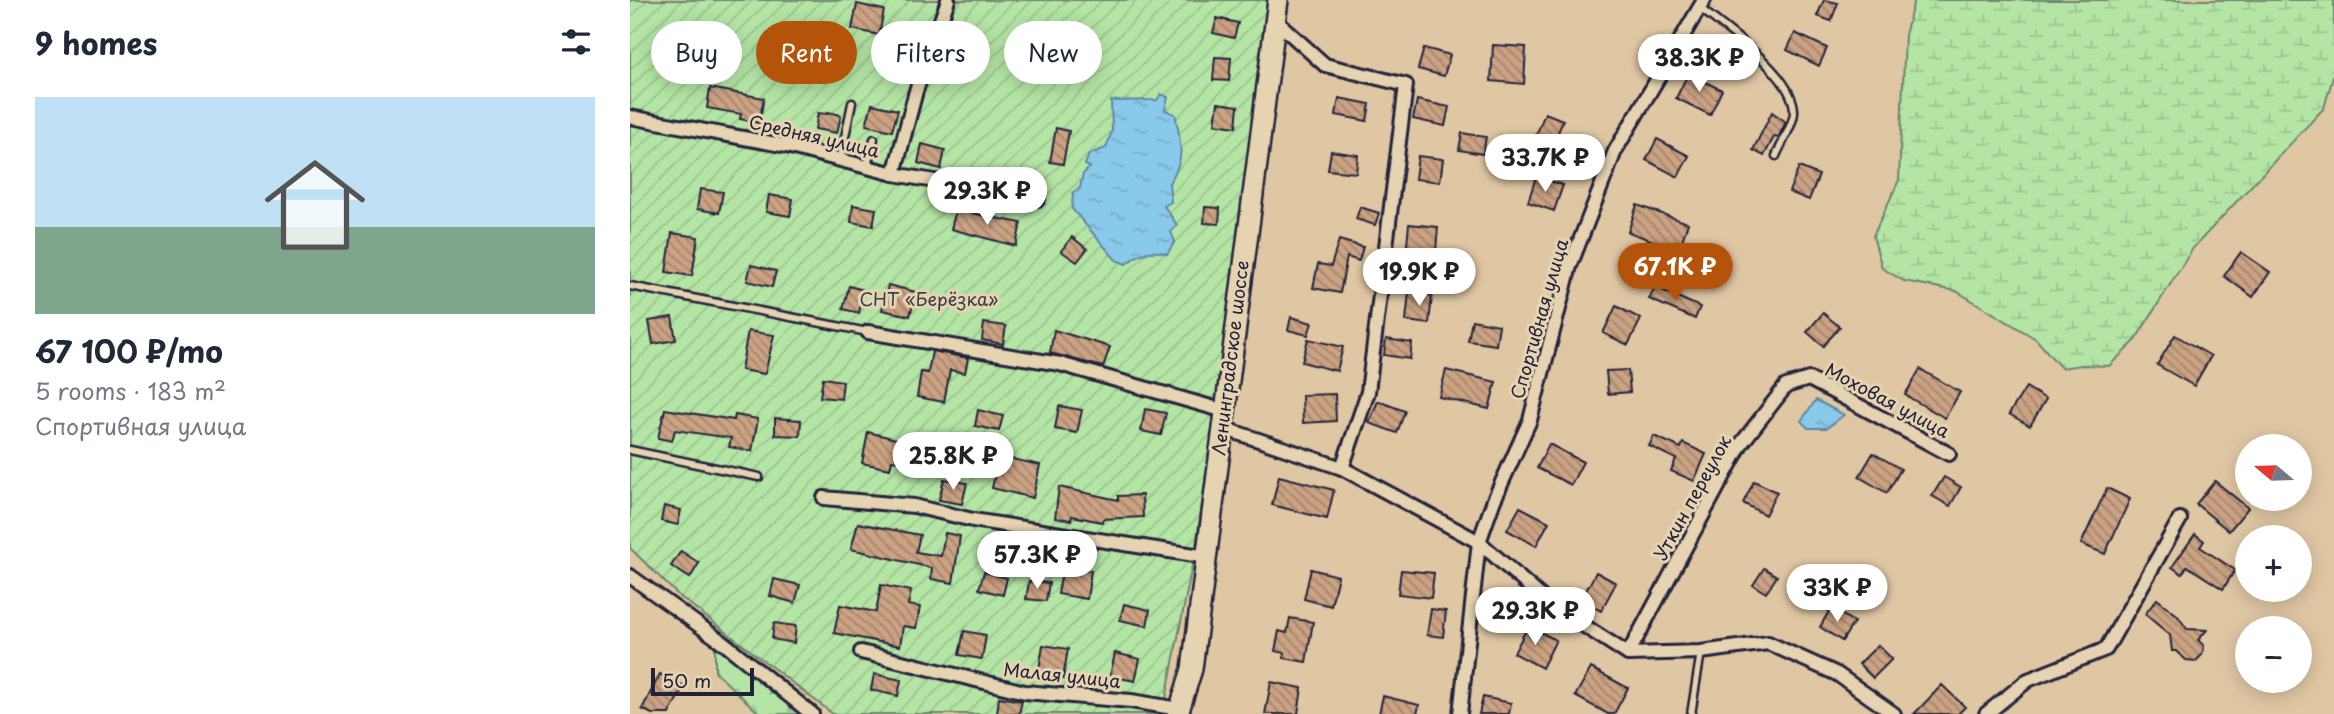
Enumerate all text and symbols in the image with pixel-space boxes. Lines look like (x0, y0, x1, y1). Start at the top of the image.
text: 9 homes (35, 20, 157, 65)
chip: Buy (651, 21, 742, 84)
chip: Rent (756, 21, 857, 84)
chip: Filters (871, 21, 990, 84)
chip: New (1004, 21, 1102, 84)
icon: filters (557, 23, 595, 61)
pin: 38.3K ₽ (1634, 34, 1764, 94)
text: 38.3K ₽ (1654, 39, 1744, 74)
street label: Средняя улица (746, 107, 883, 164)
pin: 33.7K ₽ (1480, 134, 1610, 194)
text: 33.7K ₽ (1501, 139, 1589, 174)
icon: home (252, 142, 378, 268)
pin: 29.3K ₽ (922, 168, 1052, 227)
text: 29.3K ₽ (943, 172, 1031, 207)
street label: Спортивная улица (1503, 235, 1575, 402)
pin: 67.1K ₽ (1610, 244, 1740, 303)
pin: 19.9K ₽ (1354, 248, 1484, 308)
text: 67.1K ₽ (1634, 248, 1716, 283)
text: 19.9K ₽ (1379, 253, 1459, 288)
street label: Ленинградское шоссе (1204, 259, 1255, 457)
park label: СНТ «Берёзка» (860, 285, 998, 312)
text: 67 100 ₽/mo (35, 328, 223, 373)
street label: Моховая улица (1821, 355, 1955, 444)
text: 5 rooms · 183 m² (35, 373, 226, 408)
text: Спортивная улица (35, 408, 246, 443)
street label: Уткин переулок (1646, 430, 1737, 565)
pin: 25.8K ₽ (888, 433, 1018, 492)
north arrow (2235, 434, 2312, 511)
map controls (2235, 434, 2312, 693)
text: 25.8K ₽ (909, 437, 997, 472)
button: + (2235, 525, 2312, 602)
pin: 57.3K ₽ (972, 532, 1102, 591)
text: 57.3K ₽ (993, 536, 1081, 571)
pin: 33K ₽ (1788, 564, 1886, 624)
text: 33K ₽ (1803, 569, 1871, 604)
pin: 29.3K ₽ (1470, 588, 1600, 647)
text: 29.3K ₽ (1491, 592, 1579, 627)
button: − (2235, 616, 2312, 693)
street label: Малая улица (1002, 655, 1123, 694)
scale bar (651, 665, 754, 697)
text: 50 m (662, 666, 711, 694)

